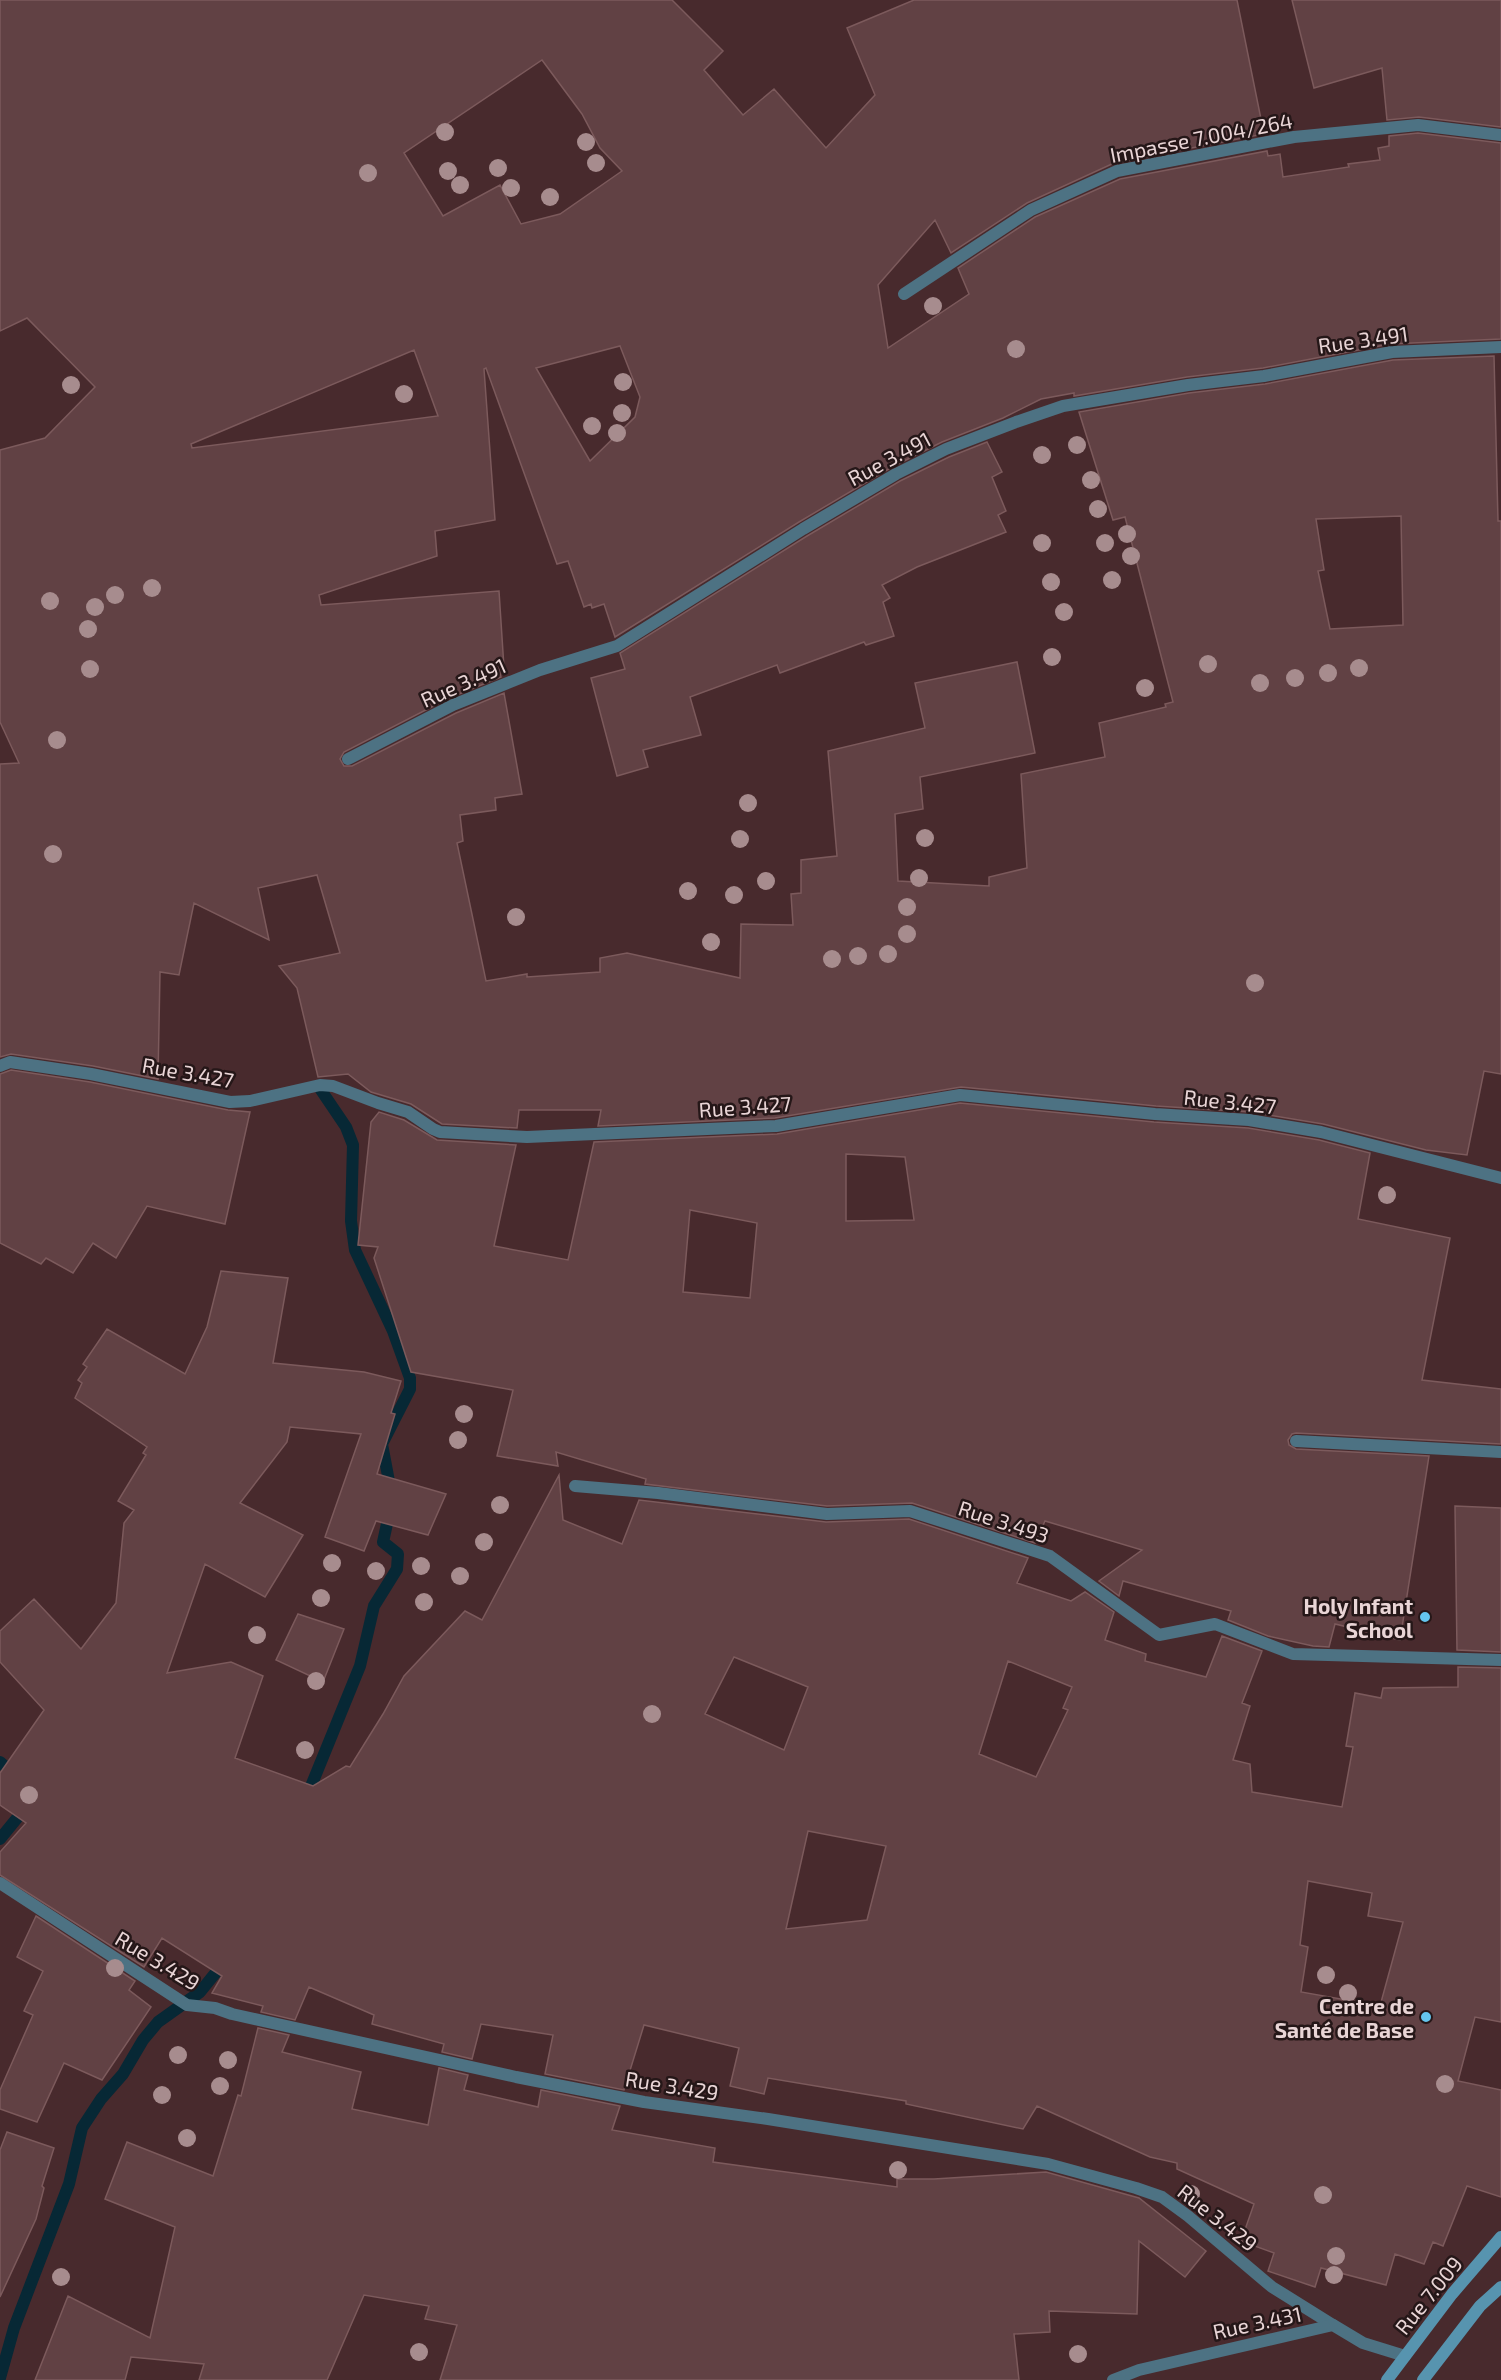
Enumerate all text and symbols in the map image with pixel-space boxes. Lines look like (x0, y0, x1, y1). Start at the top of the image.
street label: Impasse 7.004/264 (1108, 107, 1294, 167)
street label: Rue 3.491 (1316, 320, 1410, 358)
street label: Rue 3.491 (843, 426, 935, 490)
street label: Rue 3.491 (417, 652, 509, 712)
street label: Rue 3.427 (140, 1052, 236, 1092)
street label: Rue 3.427 (1183, 1084, 1278, 1118)
street label: Rue 3.427 (698, 1090, 792, 1122)
street label: Rue 3.493 (956, 1495, 1052, 1547)
place label: Holy Infant School (1303, 1593, 1413, 1642)
marker: Holy Infant School (1418, 1610, 1432, 1624)
street label: Rue 3.429 (111, 1925, 205, 1995)
place label: Centre de Santé de Base (1275, 1993, 1414, 2042)
marker: Centre de Santé de Base (1419, 2010, 1433, 2024)
street label: Rue 3.429 (624, 2065, 720, 2105)
street label: Rue 3.429 (1173, 2178, 1263, 2256)
street label: Rue 7.009 (1389, 2251, 1467, 2339)
street label: Rue 3.431 (1210, 2300, 1304, 2344)

